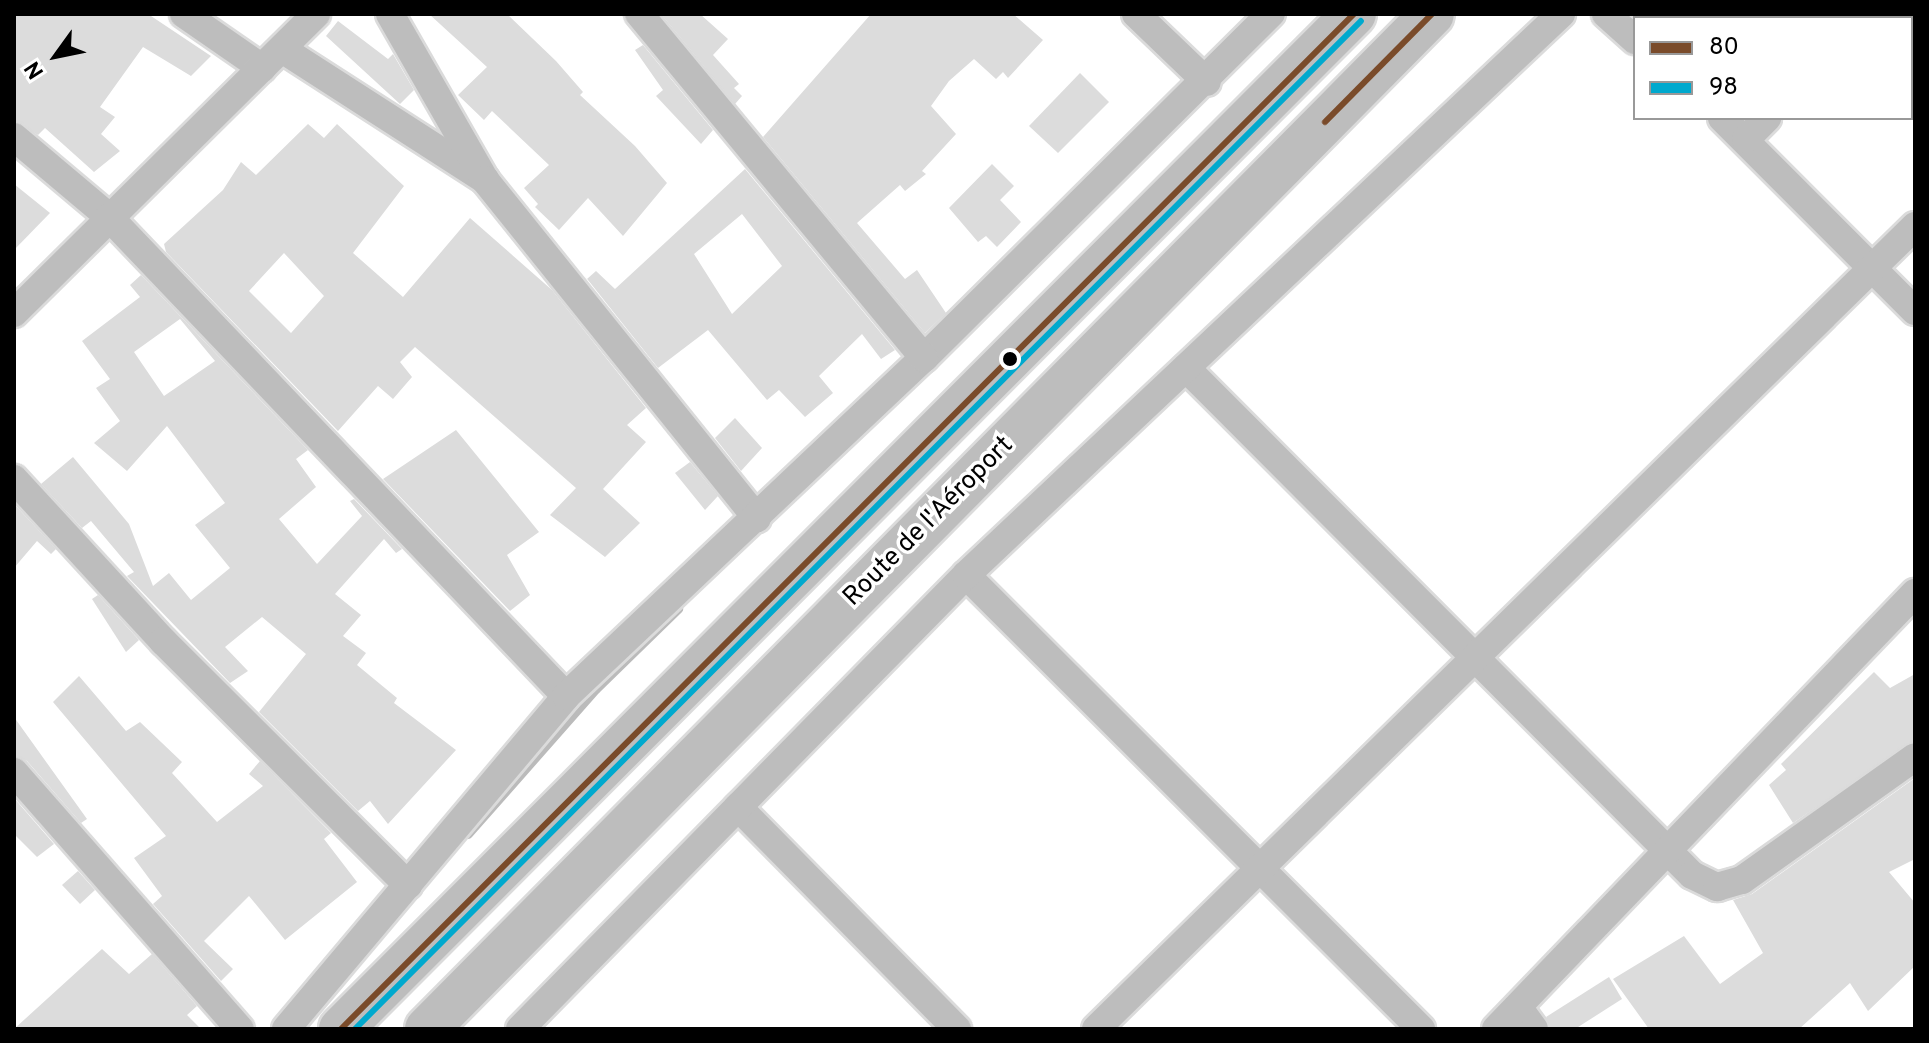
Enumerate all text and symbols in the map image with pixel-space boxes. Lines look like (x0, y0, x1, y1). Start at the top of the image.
north arrow (16, 16, 96, 96)
legend (1633, 16, 1913, 120)
text: 80 (1709, 33, 1739, 63)
text: N (20, 55, 51, 83)
text: 98 (1709, 73, 1738, 103)
unlabelled marker (1002, 351, 1018, 367)
street label: Route de l'Aéroport (838, 431, 1020, 613)

